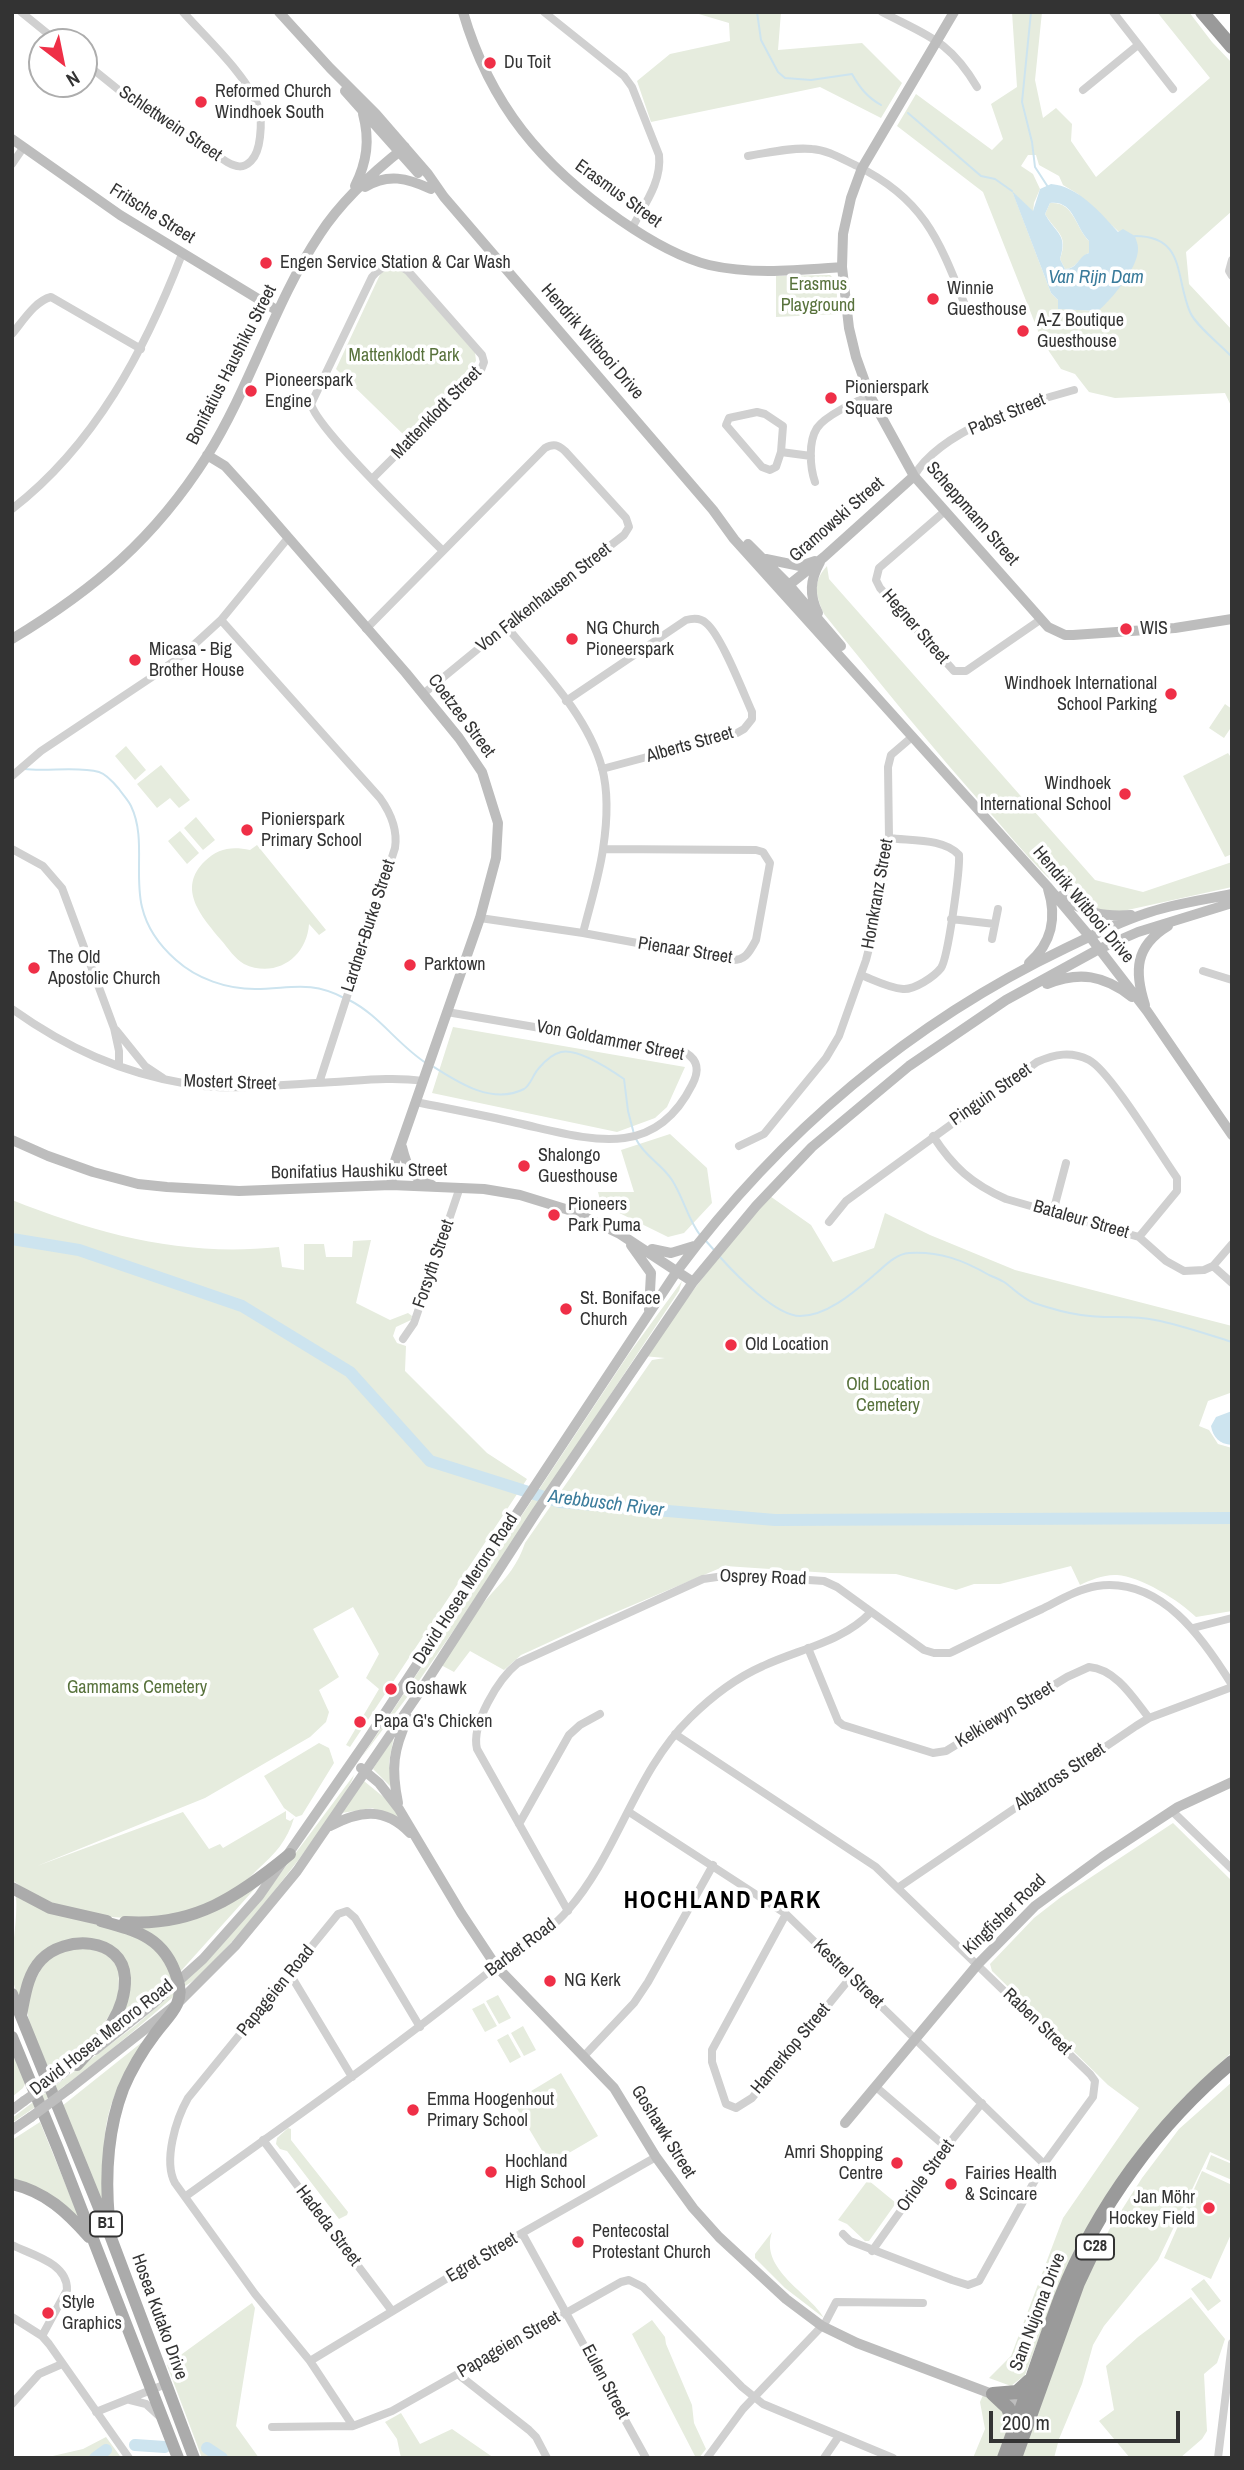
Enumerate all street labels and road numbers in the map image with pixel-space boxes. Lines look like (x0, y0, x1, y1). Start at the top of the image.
street label: Schlettwein Street (114, 82, 226, 166)
street label: Erasmus Street (571, 155, 665, 233)
street label: Fritsche Street (105, 179, 199, 249)
street label: Hendrik Witbooi Drive (536, 280, 648, 404)
street label: Bonifatius Haushiku Street (182, 282, 282, 448)
street label: Mattenklodt Street (388, 362, 486, 464)
street label: Pabst Street (965, 389, 1049, 441)
street label: Scheppmann Street (921, 458, 1023, 570)
street label: Gramowski Street (785, 473, 889, 567)
street label: Von Falkenhausen Street (472, 539, 616, 657)
street label: Hegner Street (877, 585, 953, 669)
street label: Coetzee Street (423, 670, 499, 762)
street label: Alberts Street (644, 722, 736, 768)
street label: Hornkranz Street (858, 837, 898, 951)
street label: Hendrik Witbooi Drive (1028, 842, 1138, 968)
street label: Lardner-Burke Street (337, 857, 401, 995)
street label: Pienaar Street (636, 933, 734, 969)
street label: Von Goldammer Street (534, 1016, 686, 1066)
street label: Pinguin Street (946, 1059, 1036, 1131)
street label: Mostert Street (183, 1071, 277, 1095)
street label: Bonifatius Haushiku Street (271, 1160, 447, 1184)
street label: Bataleur Street (1031, 1196, 1131, 1244)
street label: Forsyth Street (409, 1217, 459, 1311)
street label: David Hosea Meroro Road (409, 1510, 523, 1668)
street label: Osprey Road (719, 1566, 807, 1590)
street label: Kelkiewyn Street (952, 1677, 1058, 1753)
street label: Albatross Street (1010, 1739, 1110, 1815)
street label: Kingfisher Road (959, 1870, 1051, 1960)
street label: Barbet Road (481, 1914, 561, 1982)
street label: Kestrel Street (808, 1935, 888, 2013)
street label: Papageien Road (233, 1941, 319, 2041)
street label: David Hosea Meroro Road (26, 1975, 178, 2101)
street label: Raben Street (998, 1984, 1076, 2060)
street label: Hamerkop Street (747, 1999, 835, 2099)
street label: Goshawk Street (626, 2082, 700, 2182)
street label: Oriole Street (893, 2136, 959, 2216)
street label: Hadeda Street (291, 2181, 365, 2271)
road number: B1 (90, 2212, 122, 2236)
street label: Egret Street (443, 2228, 521, 2288)
road number: C28 (1076, 2234, 1114, 2260)
street label: Sam Nujoma Drive (1006, 2250, 1070, 2374)
street label: Hosea Kutako Drive (126, 2251, 192, 2383)
street label: Papageien Street (454, 2307, 564, 2383)
street label: Eulen Street (576, 2341, 634, 2423)

